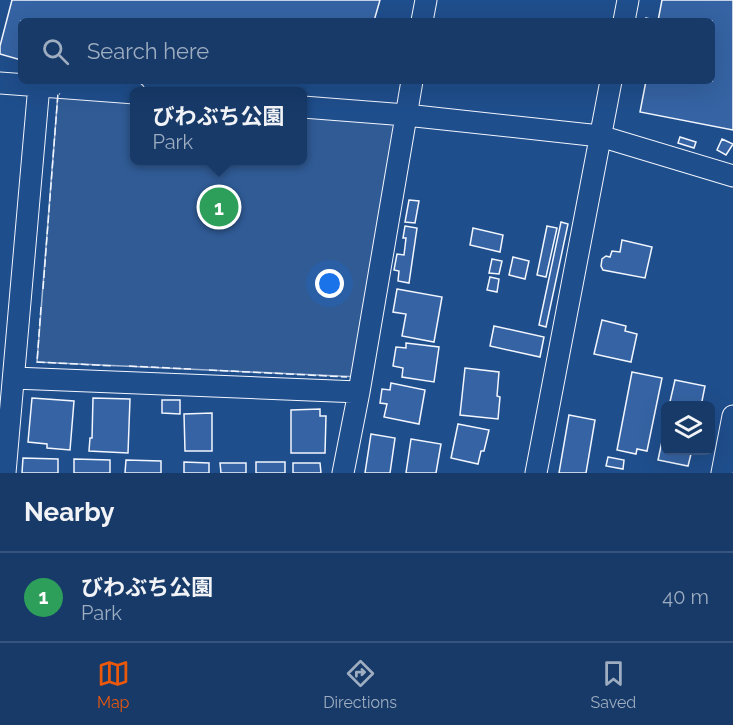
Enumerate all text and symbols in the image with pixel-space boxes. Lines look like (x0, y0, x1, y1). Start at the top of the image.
search box (18, 18, 715, 84)
icon: search (39, 35, 72, 68)
text: Search here (87, 38, 209, 64)
popup (130, 87, 307, 165)
text: びわぶち公園 (152, 103, 285, 129)
text: Park (152, 130, 193, 154)
pin: 1 (200, 184, 238, 230)
your location (315, 269, 344, 298)
map controls (661, 401, 715, 455)
button: layers (661, 401, 715, 455)
text: Nearby (24, 497, 114, 527)
text: びわぶち公園 (81, 574, 213, 600)
text: 1 (39, 585, 48, 609)
text: 40 m (662, 585, 709, 609)
text: Park (81, 601, 122, 625)
tab: Map (97, 657, 130, 712)
tab: Directions (323, 657, 397, 712)
tab: Saved (590, 657, 636, 712)

